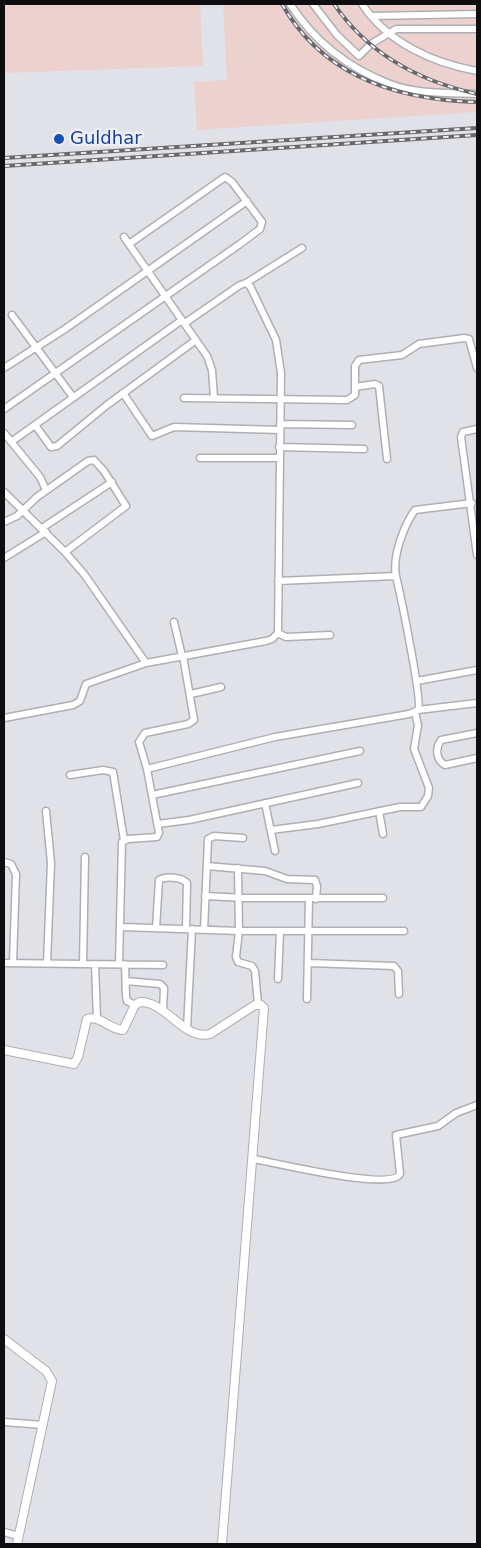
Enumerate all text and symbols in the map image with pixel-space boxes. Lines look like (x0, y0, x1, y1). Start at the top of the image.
place label: Guldhar (70, 128, 142, 150)
marker: Guldhar (52, 132, 66, 146)

